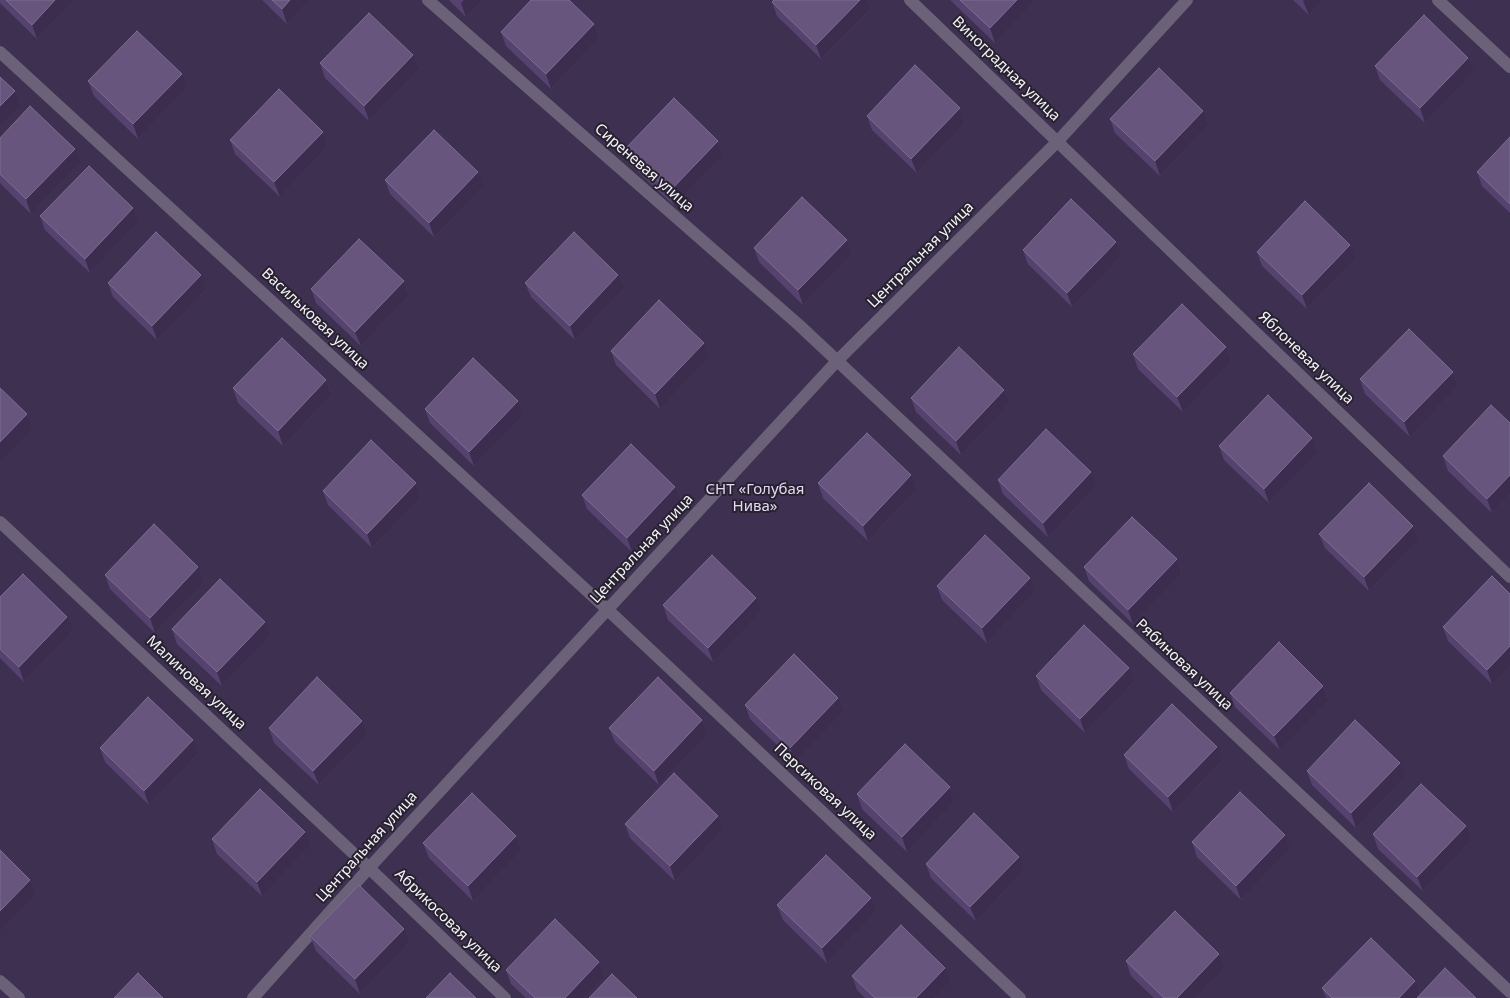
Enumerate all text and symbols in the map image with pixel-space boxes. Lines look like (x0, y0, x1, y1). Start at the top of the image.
street label: Виноградная улица (948, 13, 1064, 125)
street label: Сиреневая улица (591, 120, 697, 216)
street label: Центральная улица (864, 198, 978, 312)
street label: Васильковая улица (258, 265, 372, 373)
street label: Яблоневая улица (1255, 308, 1357, 408)
park label: СНТ «Голубая Нива» (706, 481, 804, 516)
street label: Центральная улица (587, 491, 697, 607)
street label: Рябиновая улица (1132, 616, 1236, 714)
street label: Малиновая улица (142, 632, 250, 734)
street label: Персиковая улица (770, 740, 880, 844)
street label: Центральная улица (313, 788, 421, 906)
street label: Абрикосовая улица (391, 865, 505, 977)

